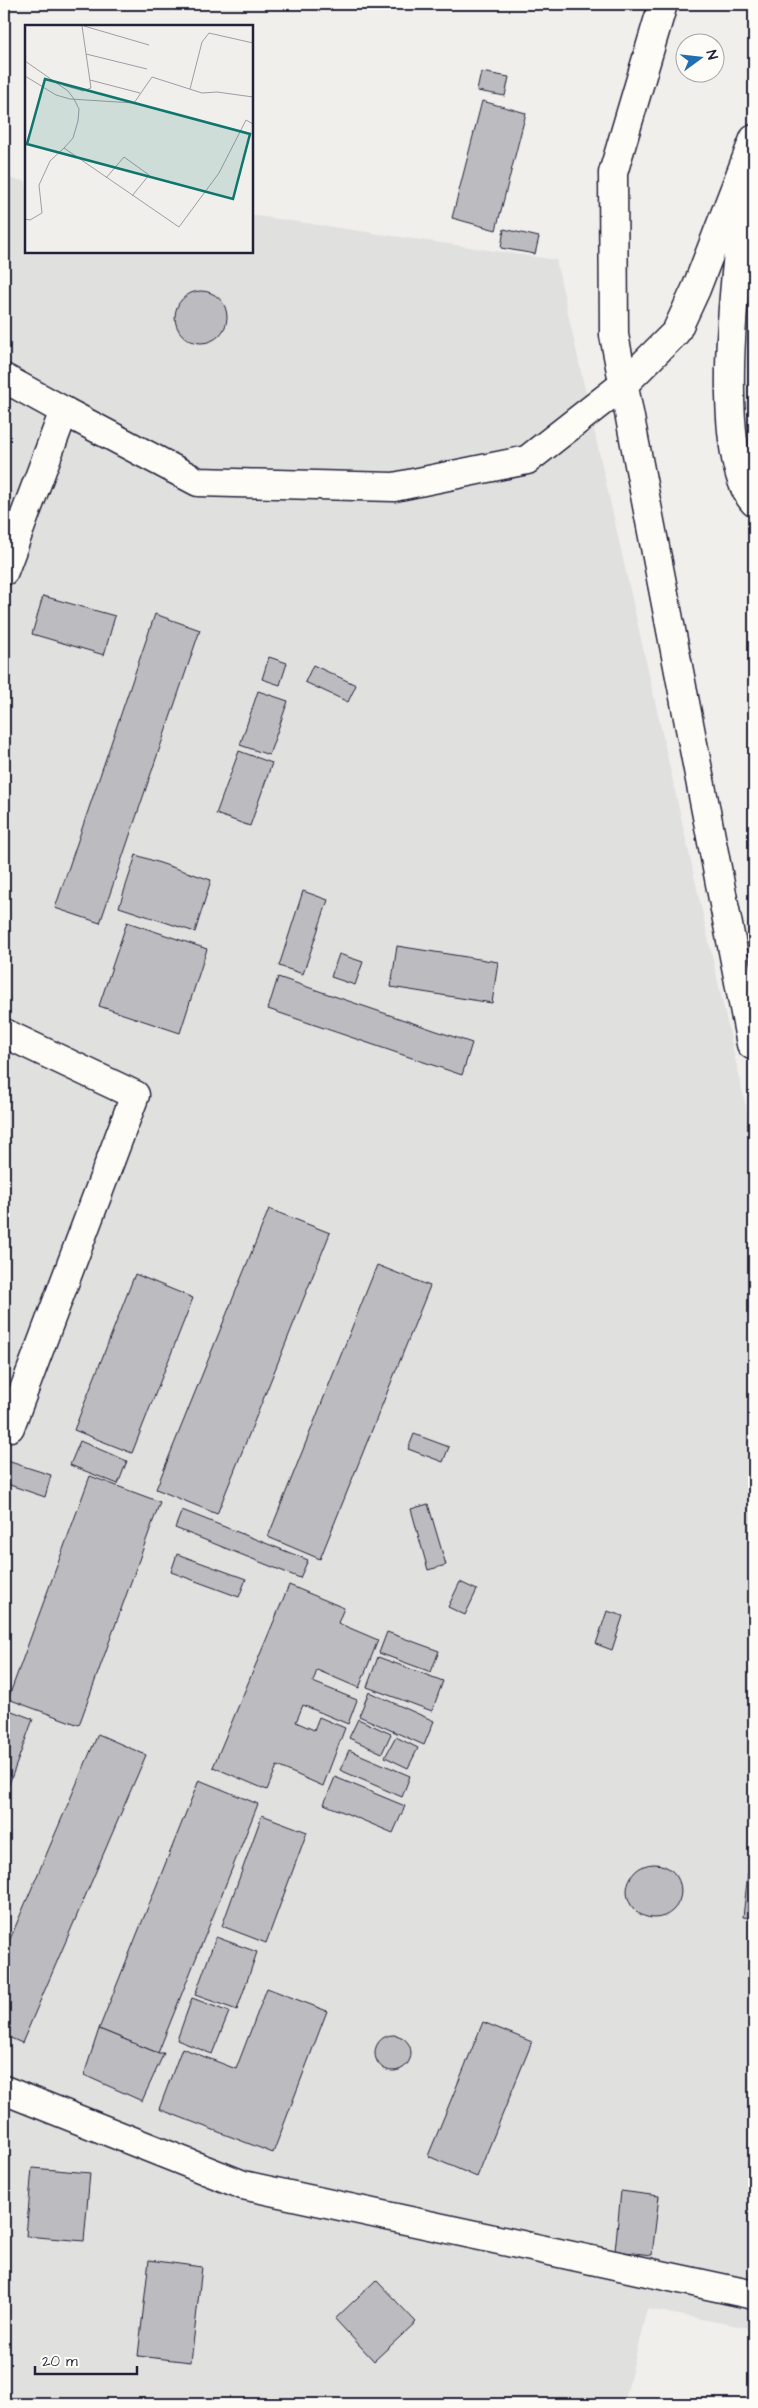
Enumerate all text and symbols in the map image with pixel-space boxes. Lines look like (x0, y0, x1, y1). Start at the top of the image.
inset map (25, 25, 252, 252)
north arrow (676, 32, 726, 82)
text: N (701, 48, 722, 62)
scale bar (35, 2343, 138, 2375)
text: 20 m (42, 2351, 78, 2372)

